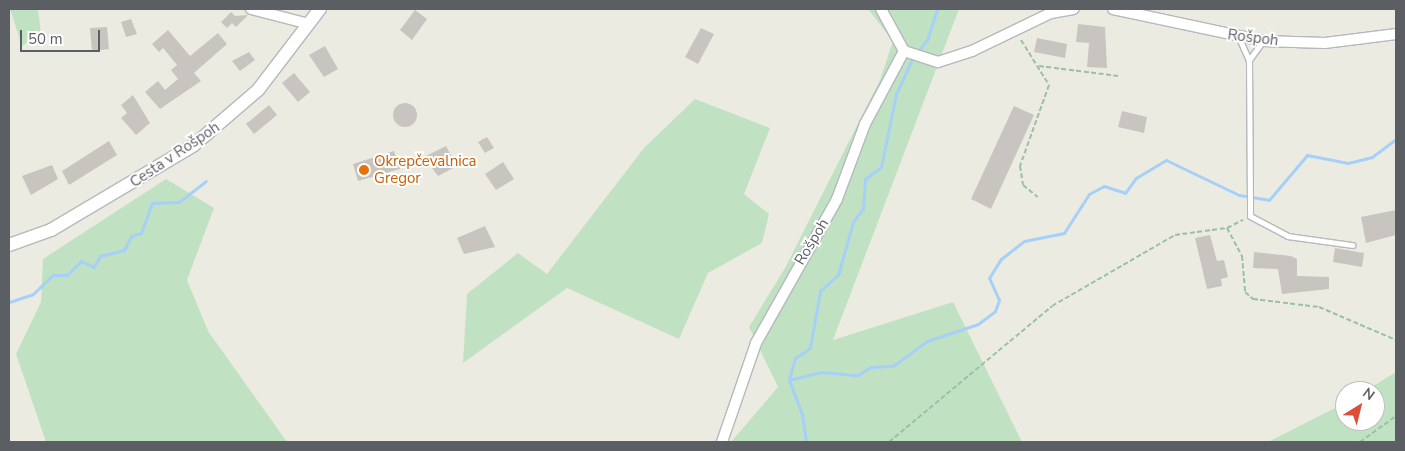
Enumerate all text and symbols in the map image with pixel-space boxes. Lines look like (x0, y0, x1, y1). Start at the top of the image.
scale bar (22, 20, 102, 52)
street label: Rošpoh (1227, 26, 1279, 50)
text: 50 m (28, 29, 63, 49)
street label: Cesta v Rošpoh (127, 118, 223, 192)
place label: Okrepčevalnica Gregor (374, 152, 476, 187)
marker: Okrepčevalnica Gregor (358, 164, 370, 176)
street label: Rošpoh (791, 215, 833, 269)
north arrow (1335, 381, 1385, 431)
text: N (1359, 383, 1378, 405)

